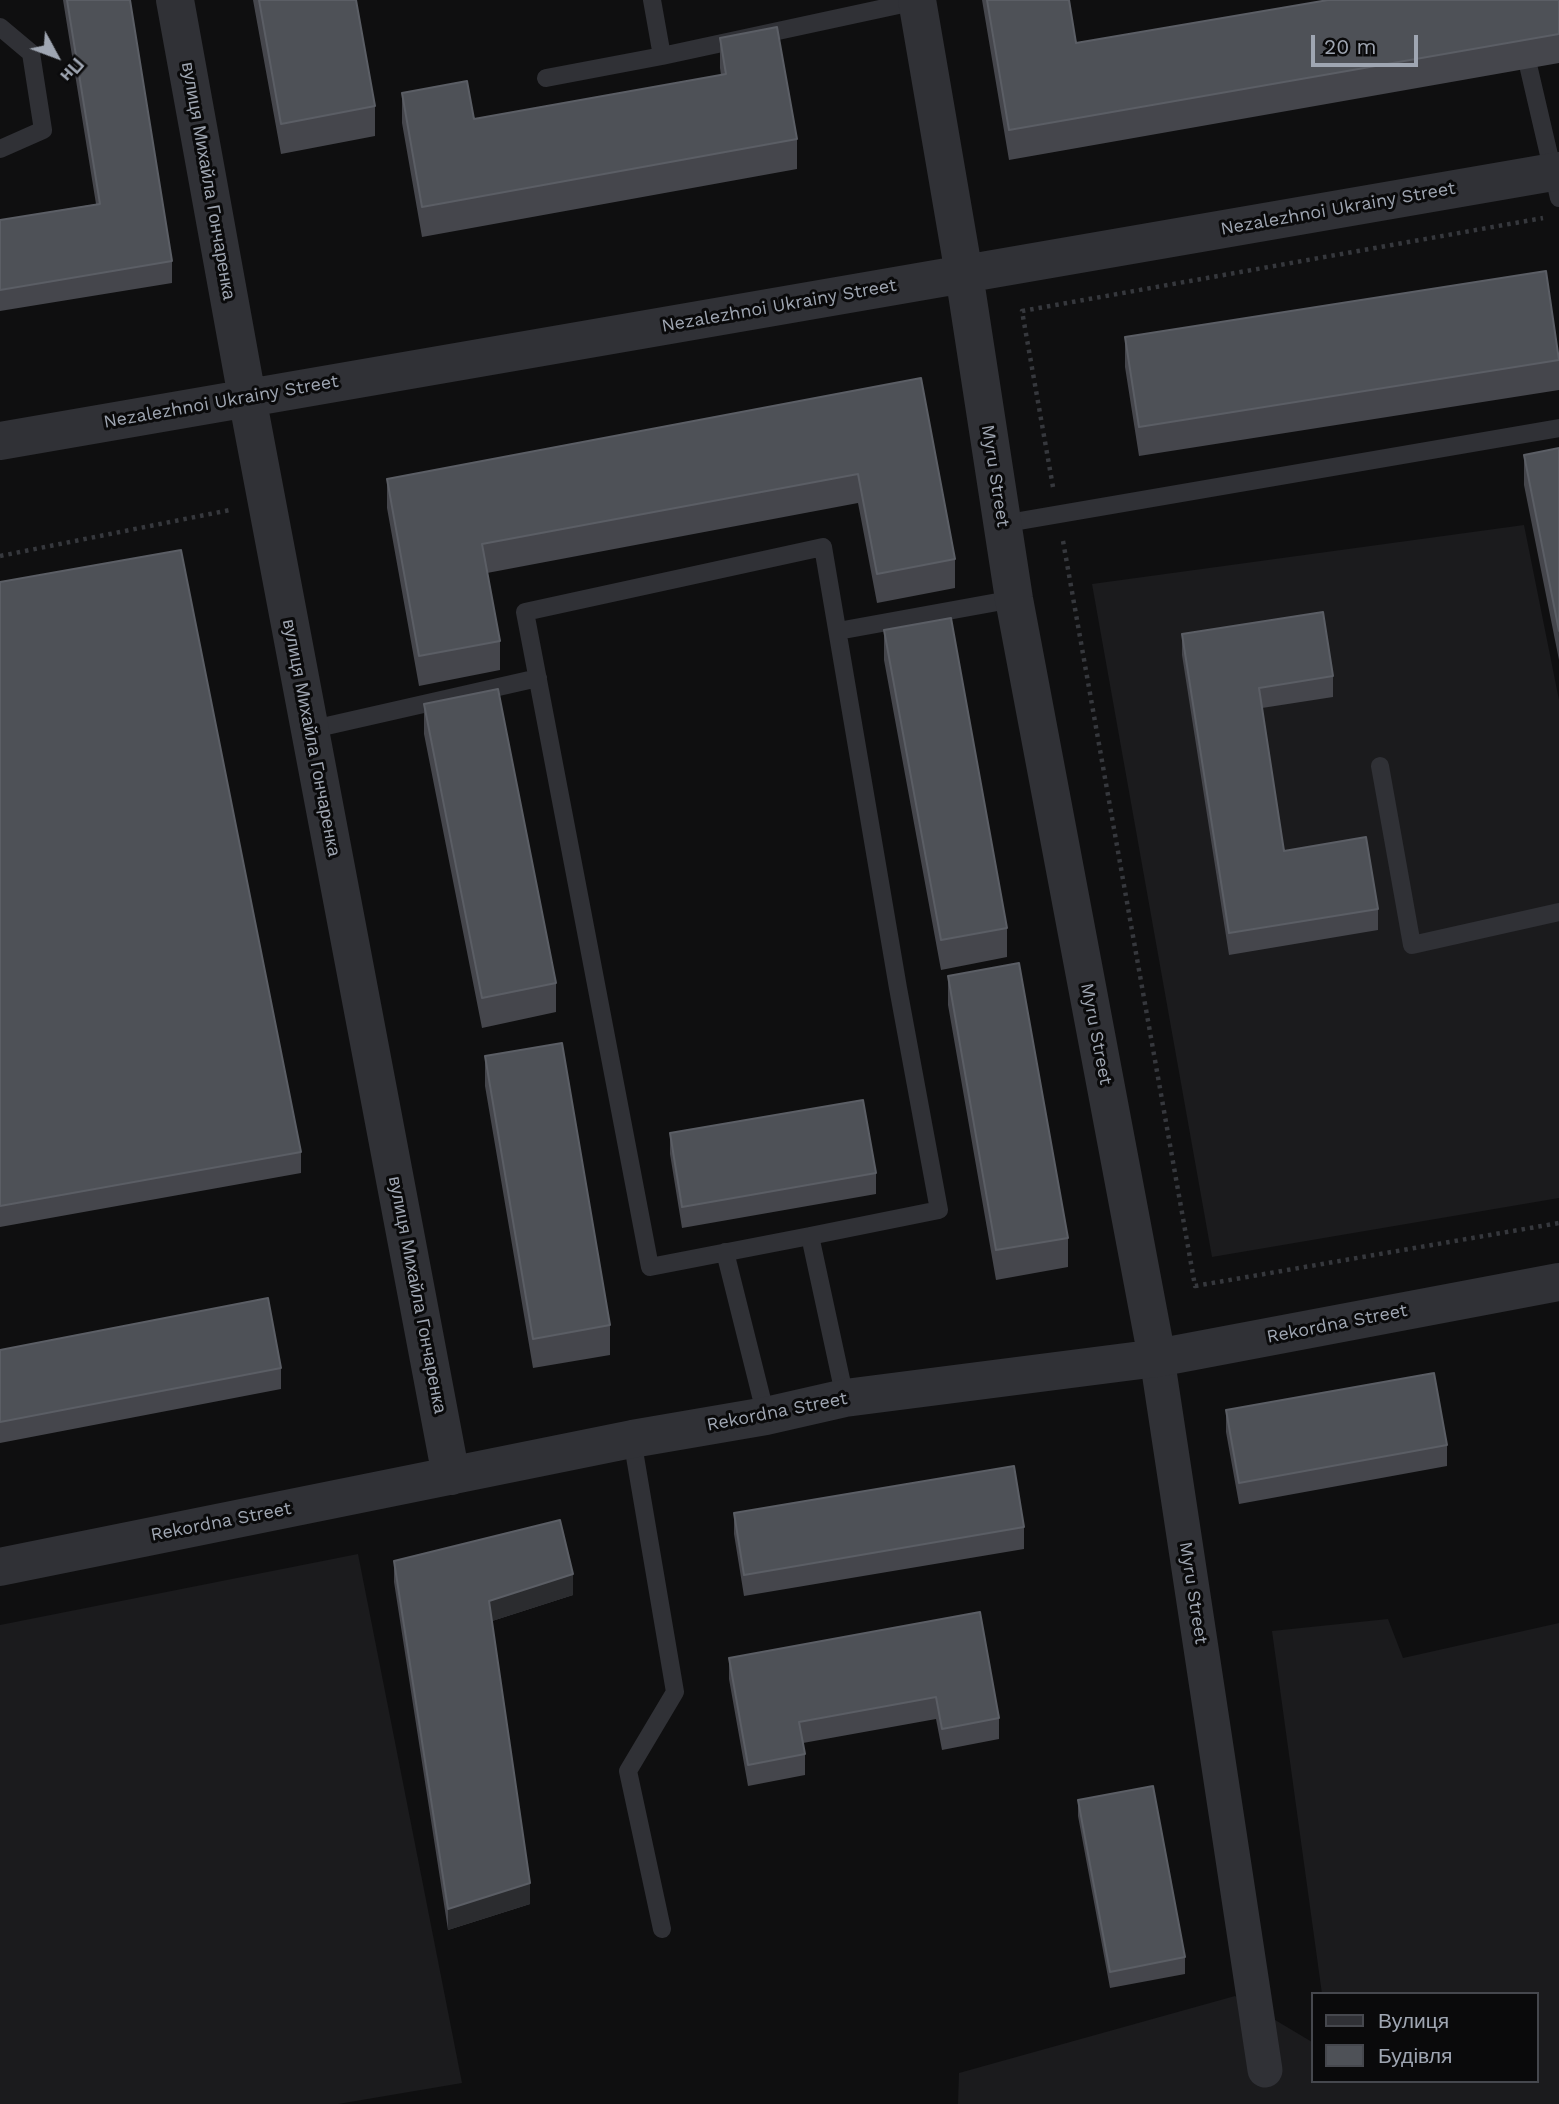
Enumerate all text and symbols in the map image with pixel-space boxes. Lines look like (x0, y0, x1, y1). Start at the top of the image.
north arrow (21, 21, 91, 91)
scale bar (1314, 21, 1421, 65)
text: 20 m (1324, 34, 1376, 59)
text: Пн (55, 53, 89, 87)
street label: вулиця Михайла Гончаренка (176, 60, 240, 302)
street label: Nezalezhnoi Ukrainy Street (1219, 178, 1457, 240)
street label: Nezalezhnoi Ukrainy Street (660, 275, 898, 337)
street label: Nezalezhnoi Ukrainy Street (102, 371, 340, 433)
street label: Myru Street (976, 423, 1014, 529)
street label: вулиця Михайла Гончаренка (277, 618, 345, 858)
street label: Myru Street (1076, 981, 1116, 1087)
street label: вулиця Михайла Гончаренка (383, 1175, 451, 1415)
street label: Rekordna Street (1265, 1300, 1409, 1348)
street label: Rekordna Street (705, 1388, 849, 1436)
street label: Rekordna Street (149, 1498, 293, 1546)
street label: Myru Street (1174, 1540, 1212, 1646)
legend (1310, 1992, 1538, 2083)
text: Вулиця (1378, 2008, 1449, 2033)
text: Будівля (1378, 2043, 1452, 2068)

